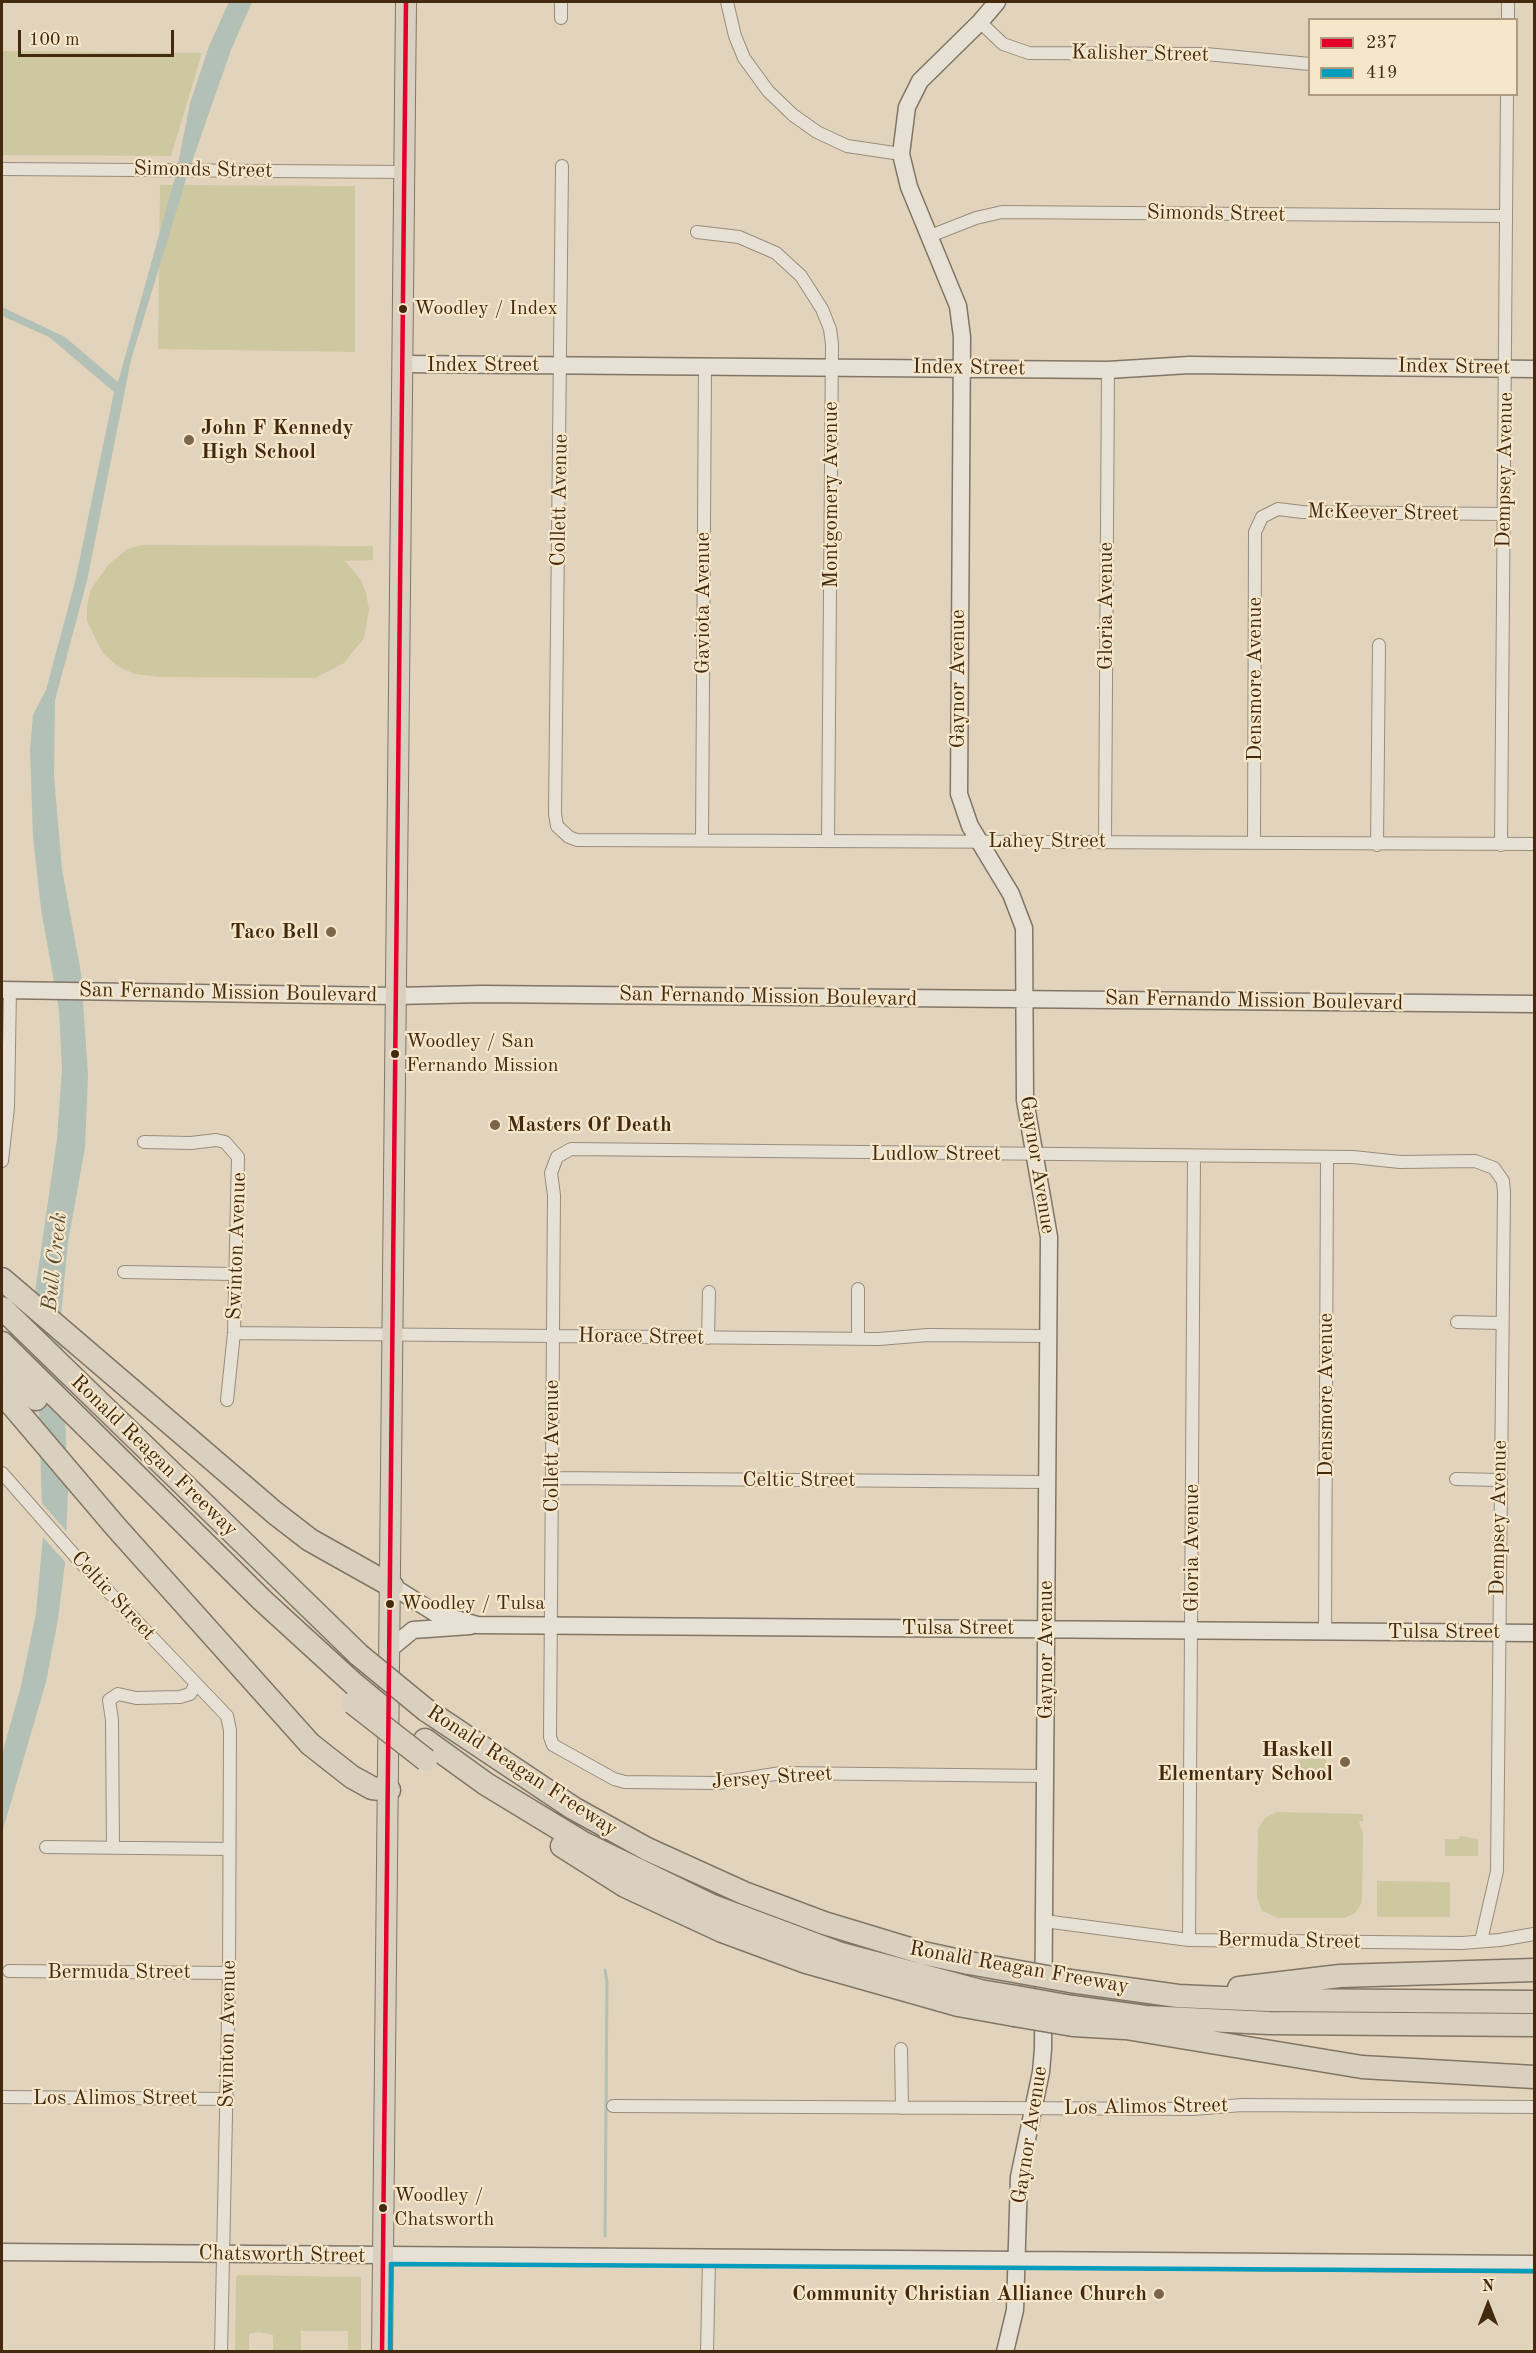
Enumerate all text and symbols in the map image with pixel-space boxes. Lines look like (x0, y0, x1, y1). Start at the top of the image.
scale bar (21, 18, 177, 56)
legend (1308, 18, 1518, 96)
text: 100 m (29, 31, 80, 49)
text: 237 (1366, 34, 1397, 52)
street label: Kalisher Street (1071, 40, 1209, 68)
text: 419 (1366, 64, 1397, 82)
street label: Simonds Street (133, 156, 273, 184)
street label: Simonds Street (1146, 200, 1286, 228)
place label: Woodley / Index (414, 297, 558, 321)
marker: Woodley / Index (397, 303, 409, 315)
street label: Index Street (427, 352, 539, 378)
street label: Index Street (1397, 353, 1511, 381)
street label: Index Street (912, 354, 1026, 382)
street label: Dempsey Avenue (1491, 392, 1519, 548)
street label: Montgomery Avenue (818, 401, 844, 589)
place label: John F Kennedy High School (201, 415, 354, 465)
marker: John F Kennedy High School (182, 433, 196, 447)
street label: Collett Avenue (546, 433, 574, 567)
street label: McKeever Street (1307, 499, 1459, 527)
street label: Gaviota Avenue (690, 532, 716, 674)
street label: Gloria Avenue (1093, 542, 1119, 670)
street label: Densmore Avenue (1242, 597, 1268, 761)
street label: Gaynor Avenue (945, 609, 971, 749)
street label: Lahey Street (988, 828, 1106, 854)
place label: Taco Bell (230, 919, 319, 945)
marker: Taco Bell (324, 925, 338, 939)
street label: San Fernando Mission Boulevard (79, 978, 377, 1008)
street label: San Fernando Mission Boulevard (619, 982, 917, 1012)
street label: San Fernando Mission Boulevard (1105, 986, 1403, 1016)
place label: Woodley / San Fernando Mission (406, 1030, 559, 1077)
marker: Woodley / San Fernando Mission (389, 1048, 401, 1060)
street label: Gaynor Avenue (1014, 1094, 1060, 1236)
place label: Masters Of Death (507, 1112, 672, 1138)
marker: Masters Of Death (488, 1118, 502, 1132)
street label: Ludlow Street (871, 1141, 1001, 1167)
street label: Swinton Avenue (222, 1172, 252, 1320)
water label: Bull Creek (37, 1211, 73, 1313)
street label: Densmore Avenue (1313, 1313, 1339, 1477)
street label: Horace Street (578, 1323, 704, 1351)
street label: Ronald Reagan Freeway (65, 1370, 243, 1542)
street label: Collett Avenue (539, 1380, 565, 1512)
street label: Dempsey Avenue (1485, 1440, 1513, 1596)
street label: Celtic Street (742, 1467, 856, 1493)
street label: Gloria Avenue (1179, 1484, 1205, 1612)
street label: Celtic Street (65, 1546, 161, 1646)
street label: Gaynor Avenue (1033, 1580, 1059, 1720)
place label: Woodley / Tulsa (401, 1592, 545, 1616)
marker: Woodley / Tulsa (384, 1598, 396, 1610)
street label: Tulsa Street (902, 1615, 1014, 1641)
street label: Tulsa Street (1388, 1619, 1500, 1645)
street label: Ronald Reagan Freeway (422, 1700, 622, 1842)
place label: Haskell Elementary School (1157, 1737, 1333, 1787)
marker: Haskell Elementary School (1338, 1755, 1352, 1769)
street label: Jersey Street (711, 1761, 833, 1795)
street label: Bermuda Street (1217, 1927, 1361, 1955)
street label: Ronald Reagan Freeway (907, 1936, 1131, 2000)
street label: Bermuda Street (47, 1959, 191, 1985)
street label: Swinton Avenue (214, 1960, 242, 2108)
street label: Gaynor Avenue (1007, 2064, 1053, 2206)
street label: Los Alimos Street (33, 2085, 197, 2111)
street label: Los Alimos Street (1063, 2093, 1229, 2121)
place label: Woodley / Chatsworth (394, 2184, 494, 2231)
marker: Woodley / Chatsworth (377, 2202, 389, 2214)
street label: Chatsworth Street (198, 2241, 366, 2269)
north arrow (1458, 2275, 1518, 2335)
text: N (1482, 2279, 1494, 2295)
place label: Community Christian Alliance Church (792, 2281, 1147, 2307)
marker: Community Christian Alliance Church (1152, 2287, 1166, 2301)

